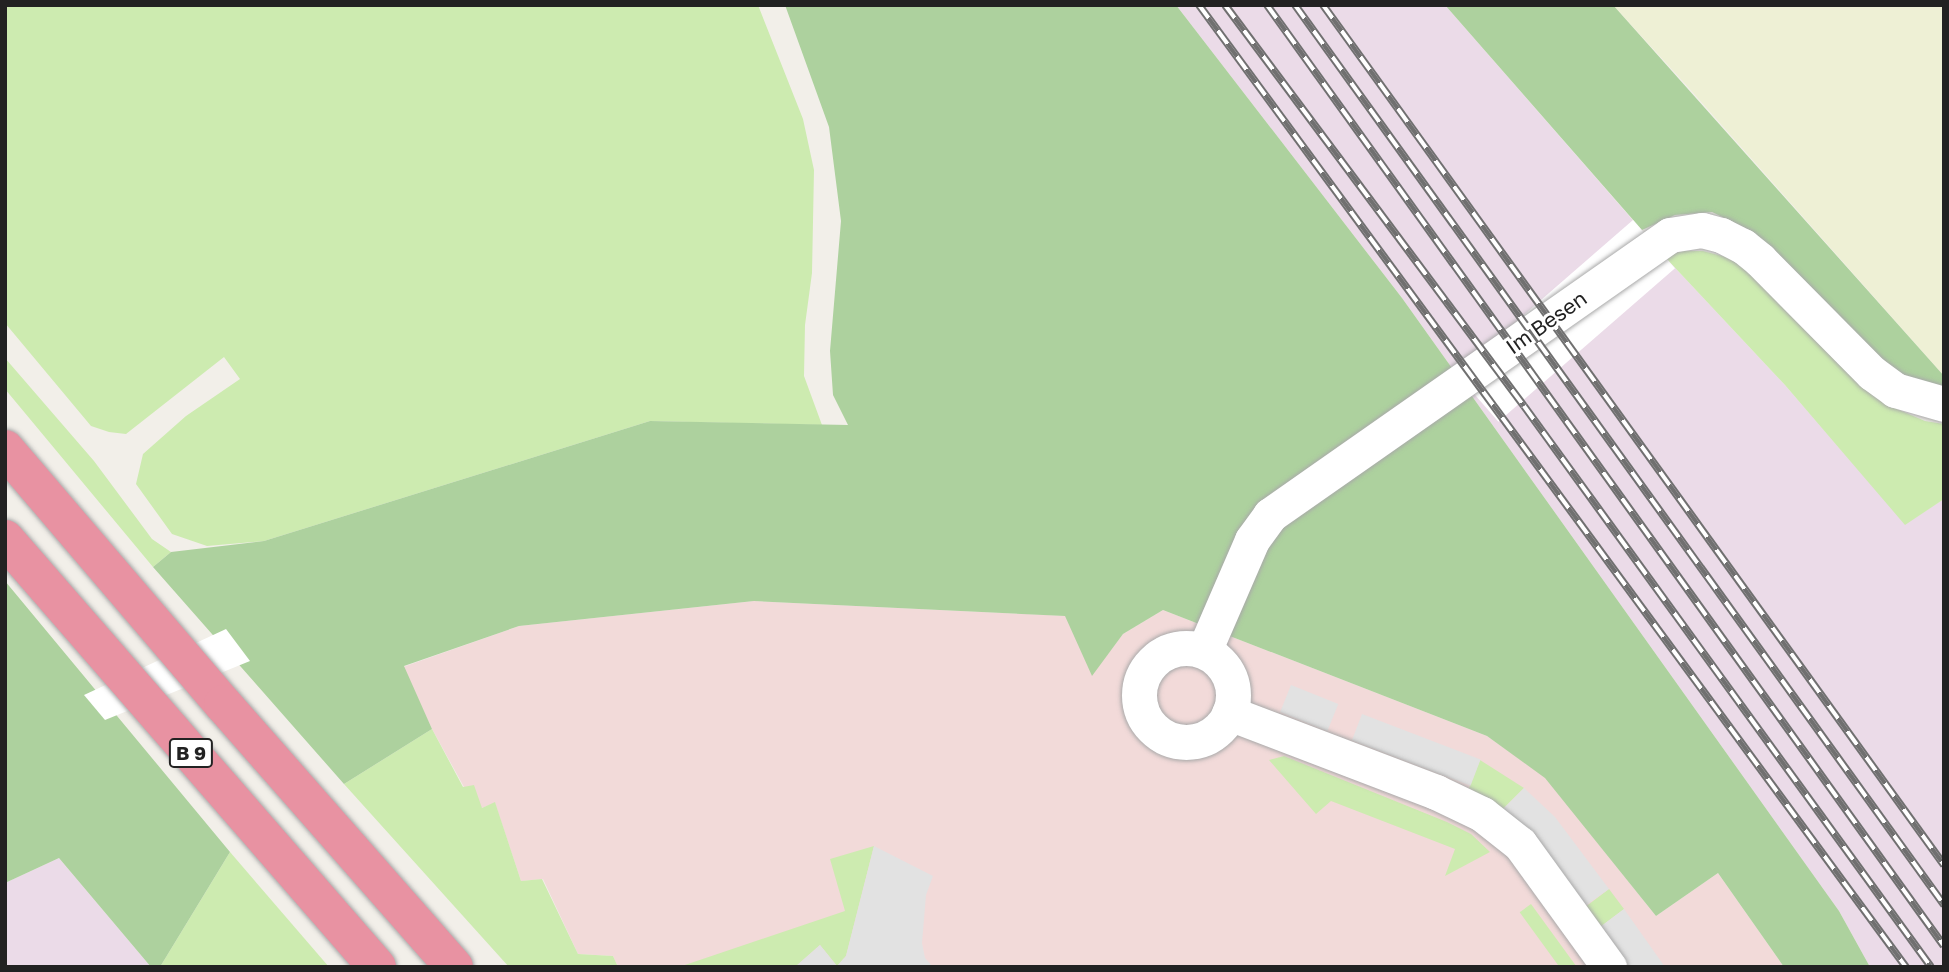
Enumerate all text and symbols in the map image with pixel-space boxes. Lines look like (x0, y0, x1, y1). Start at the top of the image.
street label: Im Besen (1501, 285, 1591, 359)
road number: B 9 (168, 738, 214, 768)

